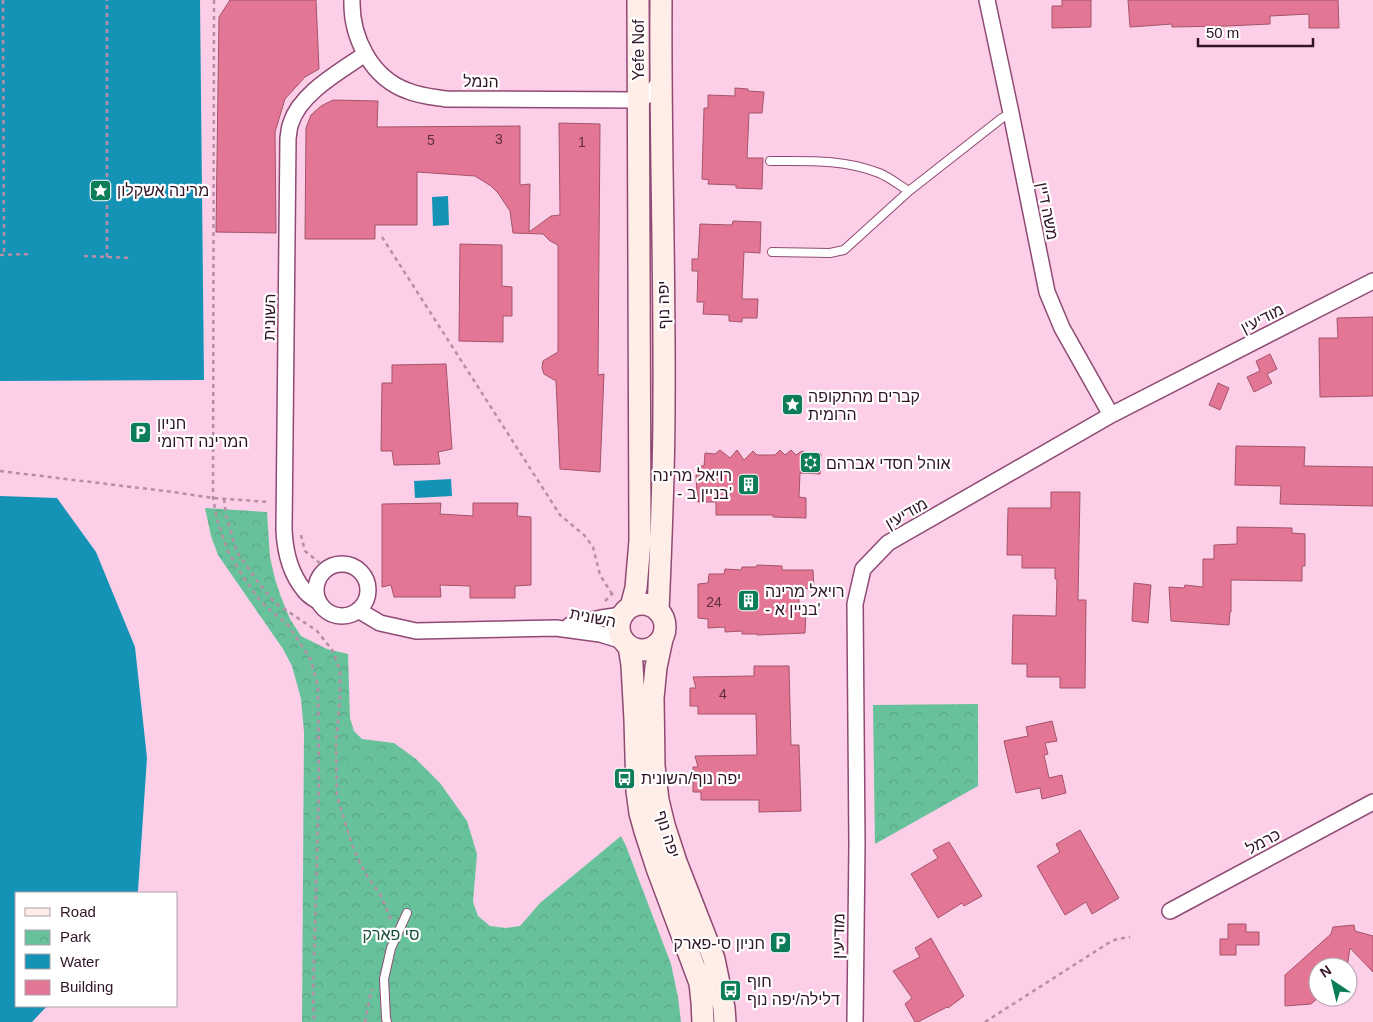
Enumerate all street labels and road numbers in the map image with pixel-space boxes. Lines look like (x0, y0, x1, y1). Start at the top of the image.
street label: Yefe Nof (630, 19, 647, 80)
street label: הנמל (463, 73, 499, 90)
street label: משה דיין (1034, 181, 1061, 241)
street label: יפה נוף (655, 281, 672, 329)
street label: השונית (261, 293, 278, 341)
street label: מודיעין (1238, 300, 1286, 336)
street label: מודיעין (882, 495, 930, 532)
street label: השונית (568, 605, 618, 630)
street label: יפה נוף (652, 808, 683, 860)
street label: כרמל (1243, 826, 1283, 857)
street label: מודיעין (830, 913, 847, 959)

